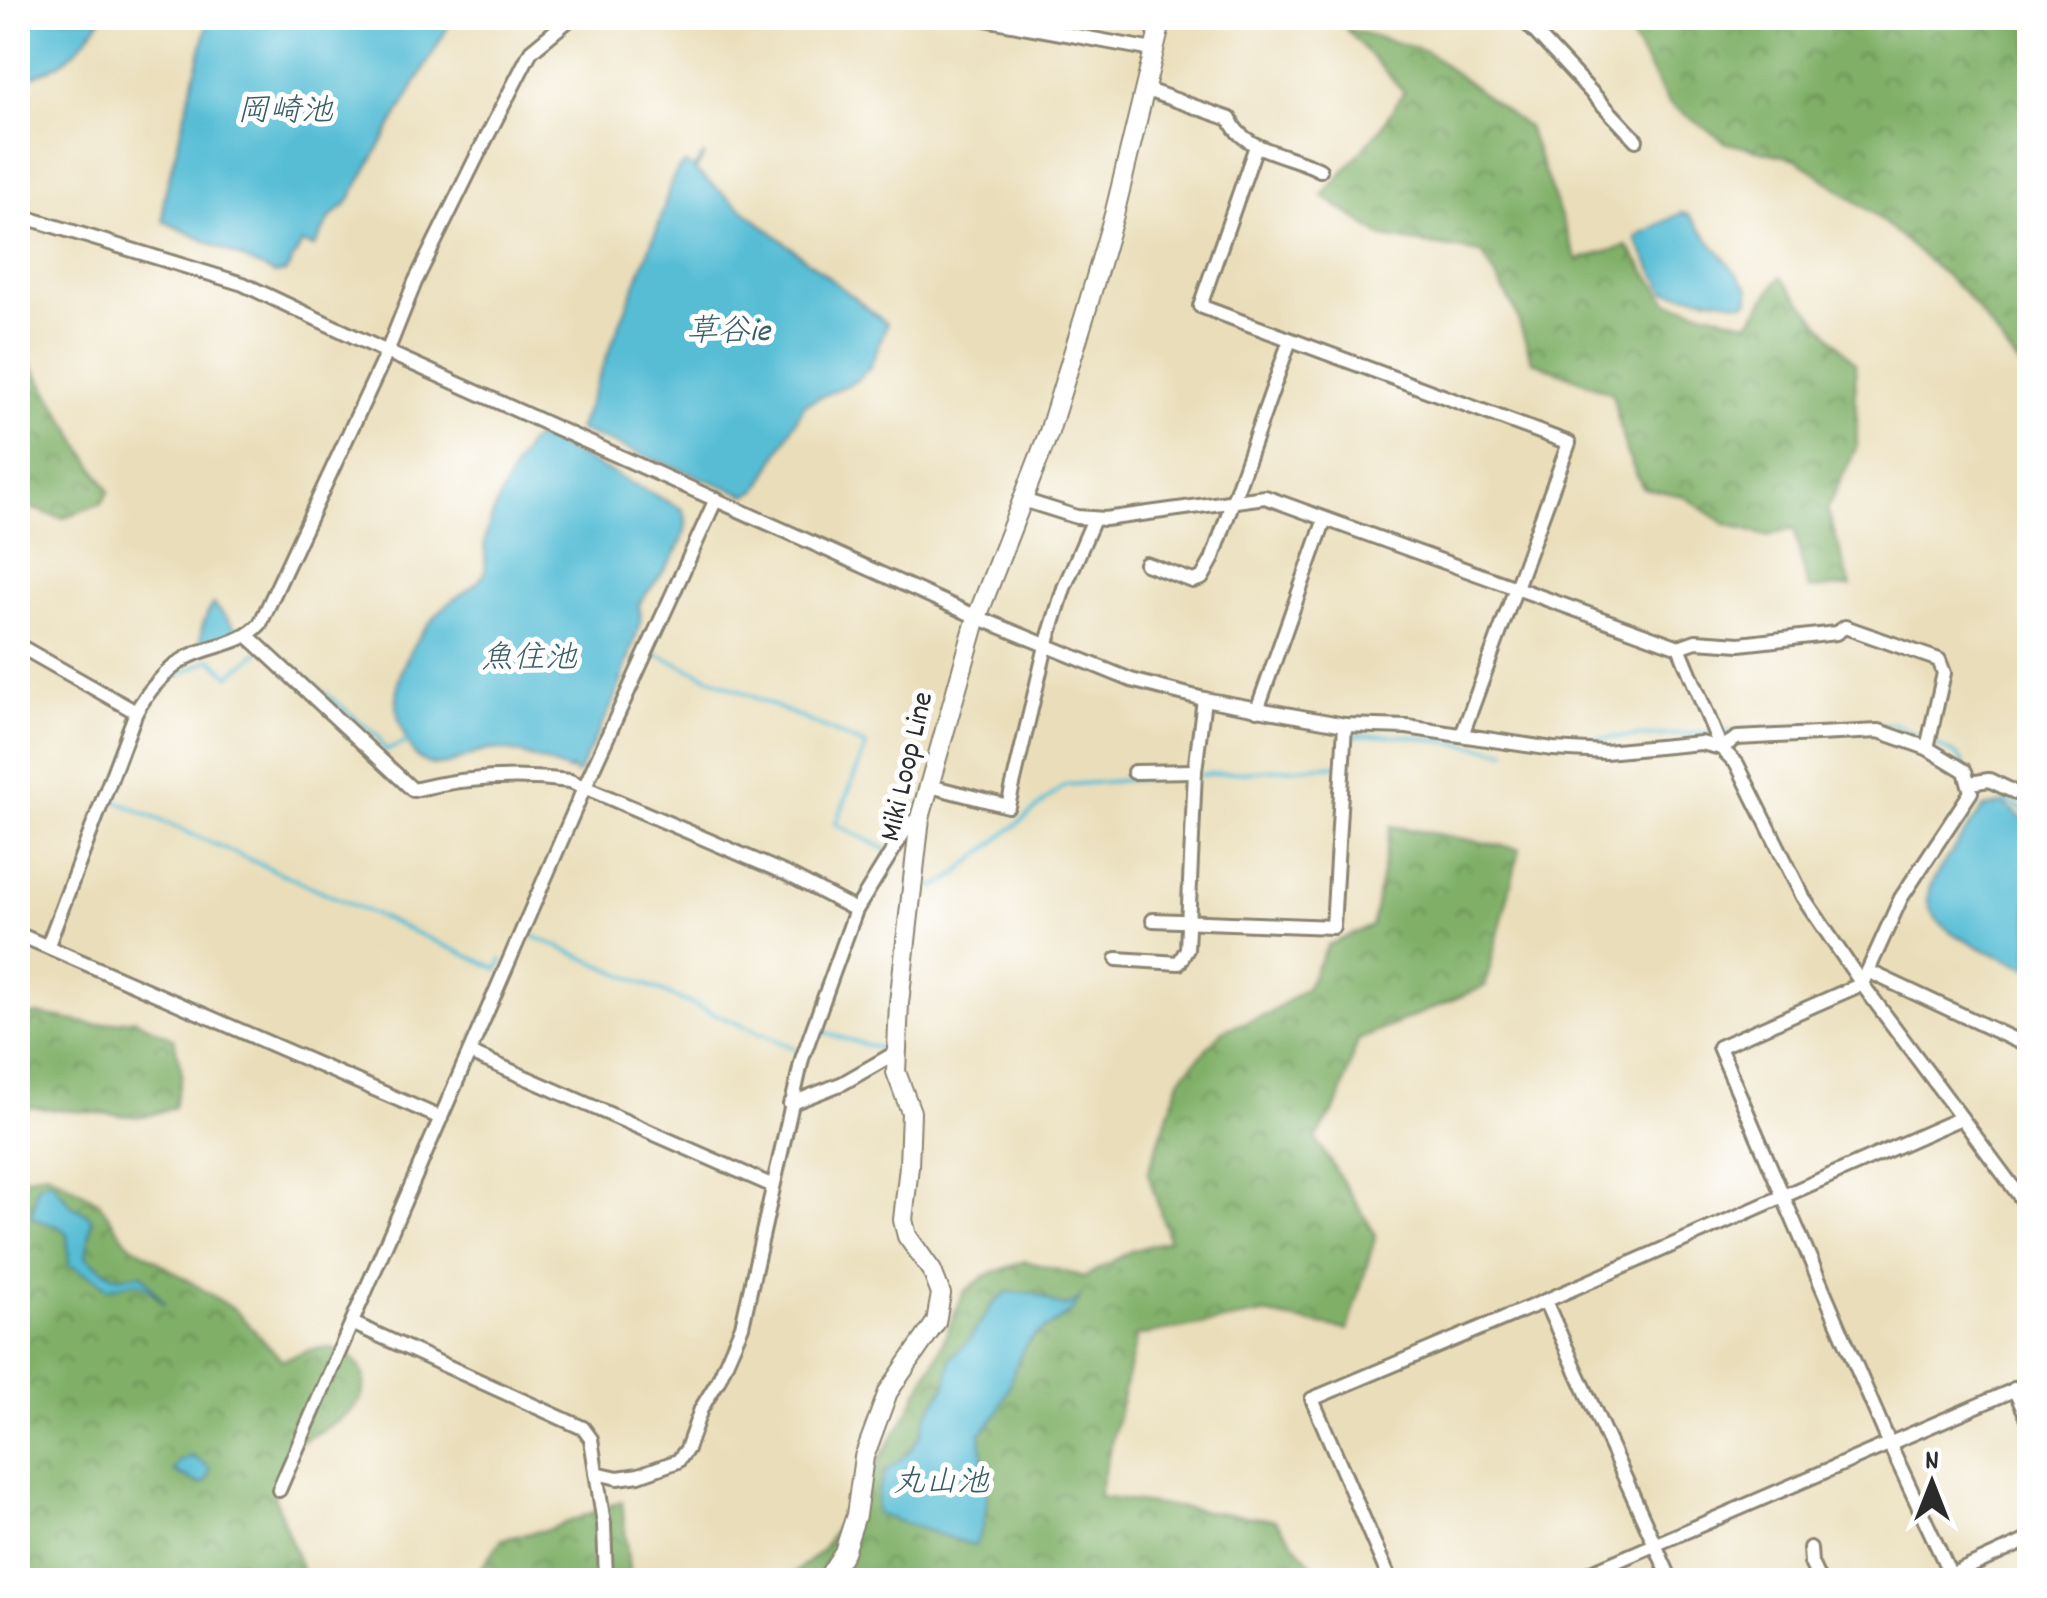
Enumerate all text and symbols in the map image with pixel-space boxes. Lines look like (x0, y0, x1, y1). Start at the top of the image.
water label: 岡崎池 (237, 91, 334, 137)
water label: 草谷ie (686, 311, 772, 357)
water label: 魚住池 (481, 638, 578, 684)
street label: Miki Loop Line (871, 688, 947, 846)
north arrow (1882, 1433, 1982, 1533)
text: N (1925, 1443, 1939, 1483)
water label: 丸山池 (893, 1462, 990, 1508)

